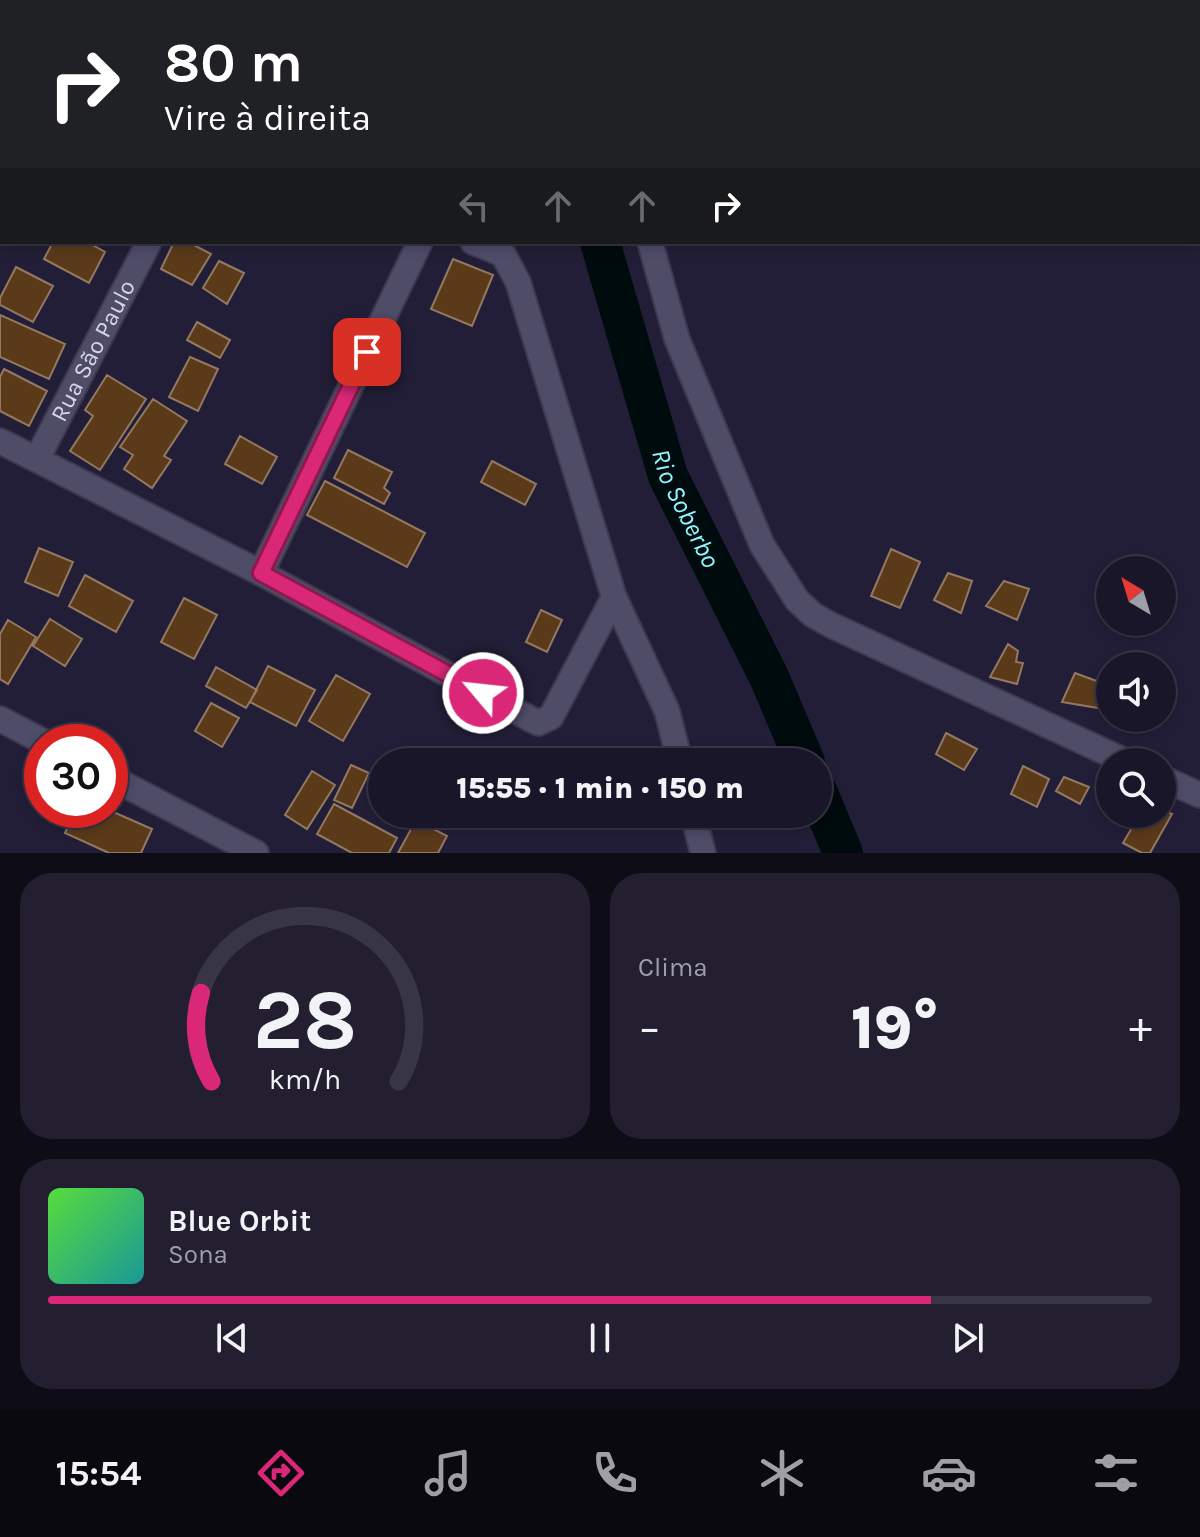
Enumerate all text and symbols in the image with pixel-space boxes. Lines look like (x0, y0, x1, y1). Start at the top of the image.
text: 80 m (164, 30, 303, 95)
icon: right (32, 32, 136, 136)
text: Vire à direita (164, 97, 371, 139)
icon: left (452, 184, 496, 228)
icon: ahead (536, 184, 580, 228)
icon: ahead (620, 184, 664, 228)
icon: right (704, 184, 748, 228)
street label: Rua São Paulo (45, 275, 141, 426)
pin (333, 318, 401, 386)
icon: arrive (345, 330, 389, 374)
water label: Rio Soberbo (645, 445, 727, 573)
north arrow (1096, 556, 1176, 636)
map controls (1096, 556, 1176, 828)
position arrow (441, 651, 525, 735)
button: sound (1096, 652, 1176, 732)
speed limit sign: 30 (24, 724, 128, 828)
button: search (1096, 748, 1176, 828)
text: 15:55 · 1 min · 150 m (456, 770, 744, 806)
text: Clima (638, 952, 708, 983)
text: 28 (253, 972, 357, 1069)
text: 19° (851, 993, 939, 1063)
text: − (638, 1002, 661, 1053)
text: + (1129, 1002, 1152, 1053)
text: km/h (269, 1063, 341, 1096)
text: Blue Orbit (168, 1203, 311, 1239)
text: Sona (168, 1239, 228, 1270)
icon: previous (210, 1316, 254, 1360)
icon: pause (578, 1316, 622, 1360)
icon: next (946, 1316, 990, 1360)
icon: directions (253, 1445, 309, 1501)
icon: music (420, 1445, 476, 1501)
icon: phone (587, 1445, 643, 1501)
icon: climate (754, 1445, 810, 1501)
icon: car (921, 1445, 977, 1501)
icon: filters (1088, 1445, 1144, 1501)
text: 15:54 (56, 1452, 141, 1494)

